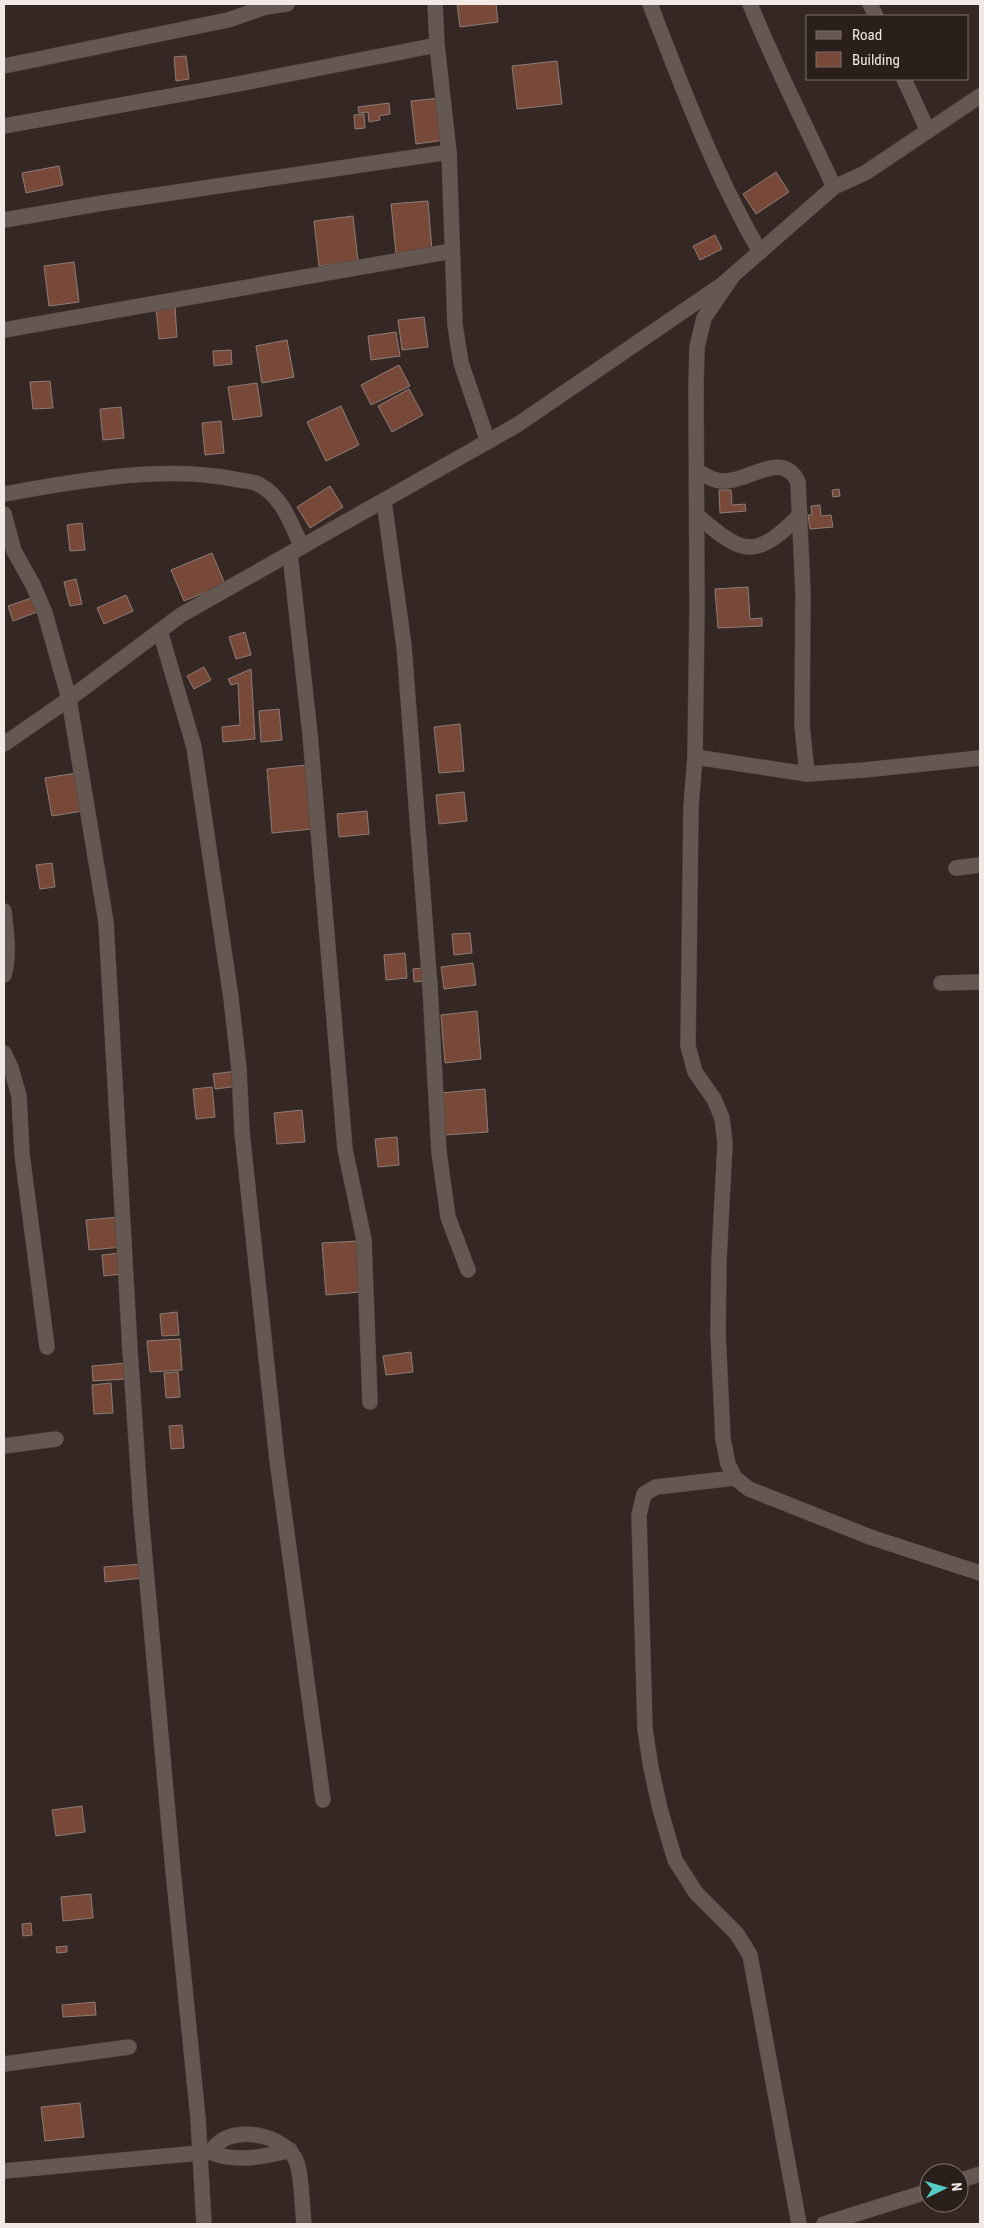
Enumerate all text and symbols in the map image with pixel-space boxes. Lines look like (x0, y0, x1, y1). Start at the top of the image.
legend (806, 15, 969, 80)
text: Road (852, 26, 882, 44)
text: Building (852, 51, 900, 69)
north arrow (919, 2163, 969, 2213)
text: N (949, 2182, 965, 2192)

